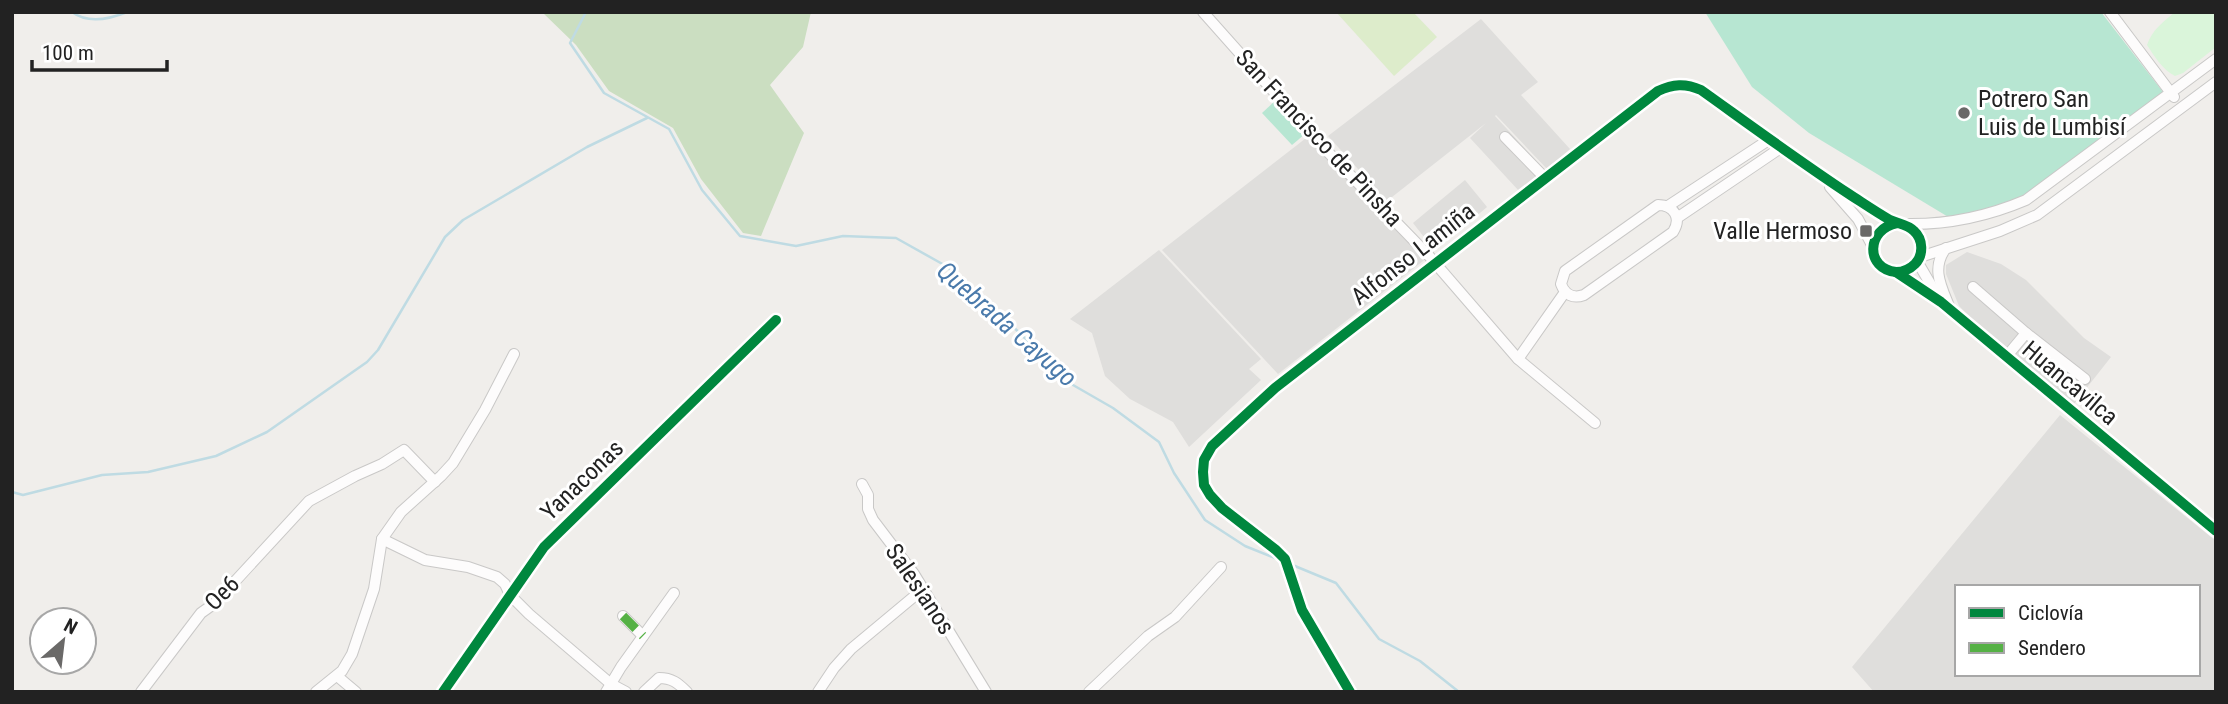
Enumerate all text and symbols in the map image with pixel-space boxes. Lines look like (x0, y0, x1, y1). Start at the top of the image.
scale bar (32, 28, 166, 72)
text: 100 m (42, 41, 94, 65)
street label: San Francisco de Pinsha (1230, 44, 1408, 232)
place label: Potrero San Luis de Lumbisí (1978, 85, 2127, 141)
marker: Potrero San Luis de Lumbisí (1956, 105, 1972, 121)
street label: Alfonso Lamiña (1346, 197, 1480, 311)
place label: Valle Hermoso (1713, 217, 1852, 245)
marker: Valle Hermoso (1858, 223, 1874, 239)
water label: Quebrada Cayugo (931, 255, 1083, 393)
street label: Huancavilca (2017, 335, 2123, 431)
street label: Yanaconas (535, 434, 629, 526)
street label: Salesianos (880, 538, 960, 640)
street label: Oe6 (199, 570, 245, 616)
legend (1955, 585, 2200, 676)
text: Ciclovía (2018, 601, 2084, 625)
north arrow (28, 606, 98, 676)
text: N (60, 614, 81, 639)
text: Sendero (2018, 636, 2086, 660)

